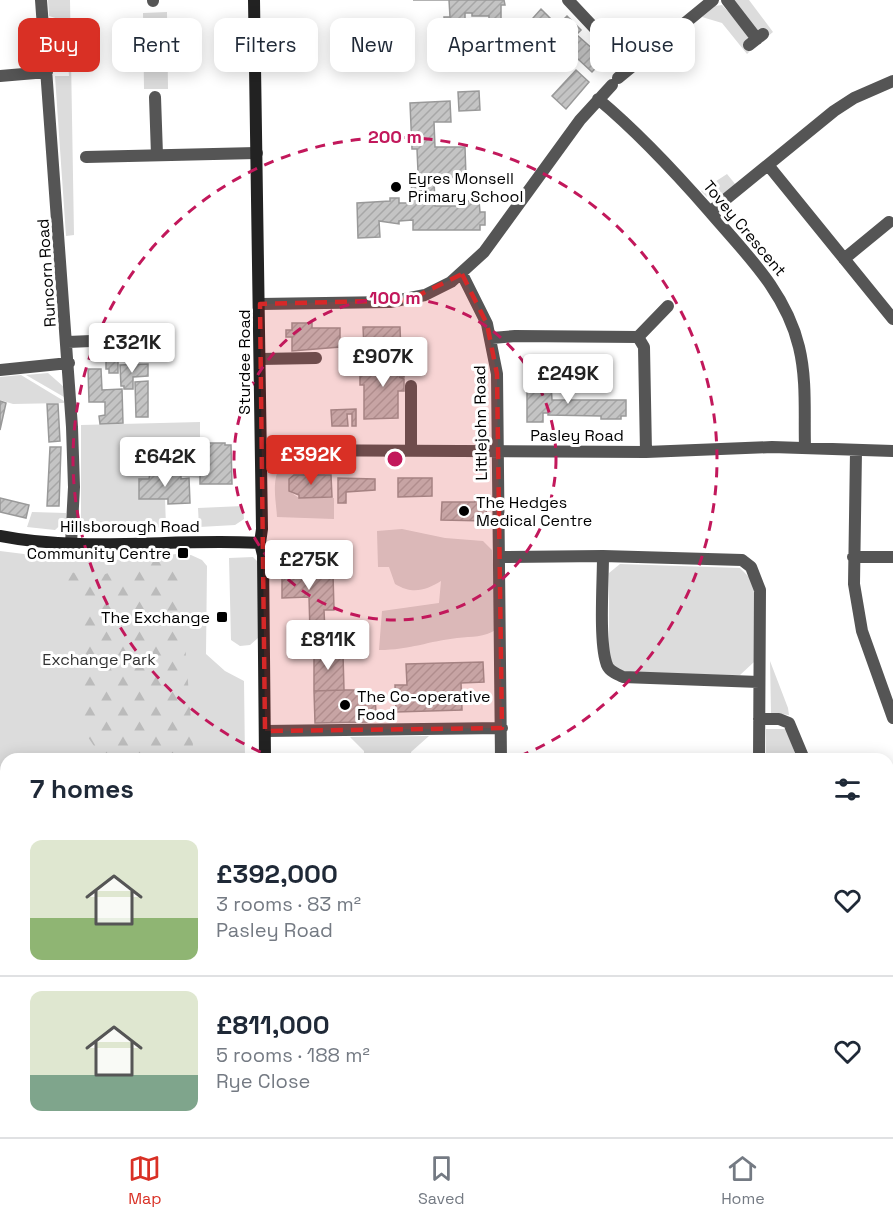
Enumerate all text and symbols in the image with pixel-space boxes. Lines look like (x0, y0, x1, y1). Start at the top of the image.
chip: Buy (18, 18, 100, 72)
chip: Rent (112, 18, 202, 72)
chip: Filters (214, 18, 318, 72)
chip: New (330, 18, 415, 72)
chip: Apartment (427, 18, 578, 72)
chip: House (590, 18, 695, 72)
text: 200 m (368, 125, 422, 148)
place label: Eyres Monsell Primary School (408, 168, 523, 207)
street label: Tovey Crescent (698, 176, 791, 281)
marker: Eyres Monsell Primary School (389, 180, 403, 194)
street label: Runcorn Road (32, 218, 61, 328)
text: 100 m (369, 286, 421, 309)
street label: Sturdee Road (234, 309, 255, 415)
pin: £321K (90, 323, 174, 374)
text: £321K (103, 329, 161, 355)
pin: £907K (341, 337, 425, 388)
text: £907K (352, 343, 414, 369)
pin: £249K (526, 354, 610, 405)
text: £249K (537, 360, 599, 386)
street label: Littlejohn Road (469, 365, 492, 481)
street label: Pasley Road (530, 425, 624, 446)
pin: £392K (269, 435, 353, 486)
pin: £642K (123, 437, 207, 488)
text: £392K (280, 441, 342, 467)
text: £642K (134, 443, 196, 469)
centre of rings (385, 449, 405, 469)
place label: The Hedges Medical Centre (476, 492, 592, 531)
marker: The Hedges Medical Centre (457, 504, 471, 518)
street label: Hillsborough Road (60, 516, 200, 537)
pin: £275K (267, 540, 351, 591)
place label: Community Centre (27, 543, 171, 564)
marker: Community Centre (176, 546, 190, 560)
text: £275K (279, 546, 339, 572)
place label: The Exchange (101, 607, 210, 628)
marker: The Exchange (215, 610, 229, 624)
pin: £811K (286, 620, 370, 671)
text: £811K (300, 626, 356, 652)
park label: Exchange Park (42, 649, 156, 670)
place label: The Co-operative Food (357, 686, 490, 725)
marker: The Co-operative Food (338, 698, 352, 712)
text: 7 homes (30, 772, 134, 806)
icon: filters (831, 773, 864, 806)
text: £392,000 (216, 857, 338, 891)
icon: home (78, 864, 150, 936)
icon: heart (831, 884, 864, 917)
text: 3 rooms · 83 m² (216, 891, 361, 917)
text: Pasley Road (216, 917, 333, 943)
text: £811,000 (216, 1008, 330, 1042)
icon: home (78, 1015, 150, 1087)
icon: heart (831, 1035, 864, 1068)
text: 5 rooms · 188 m² (216, 1042, 370, 1068)
text: Rye Close (216, 1068, 310, 1094)
tab: Map (128, 1152, 162, 1209)
tab: Saved (418, 1152, 465, 1209)
tab: Home (721, 1152, 765, 1209)

